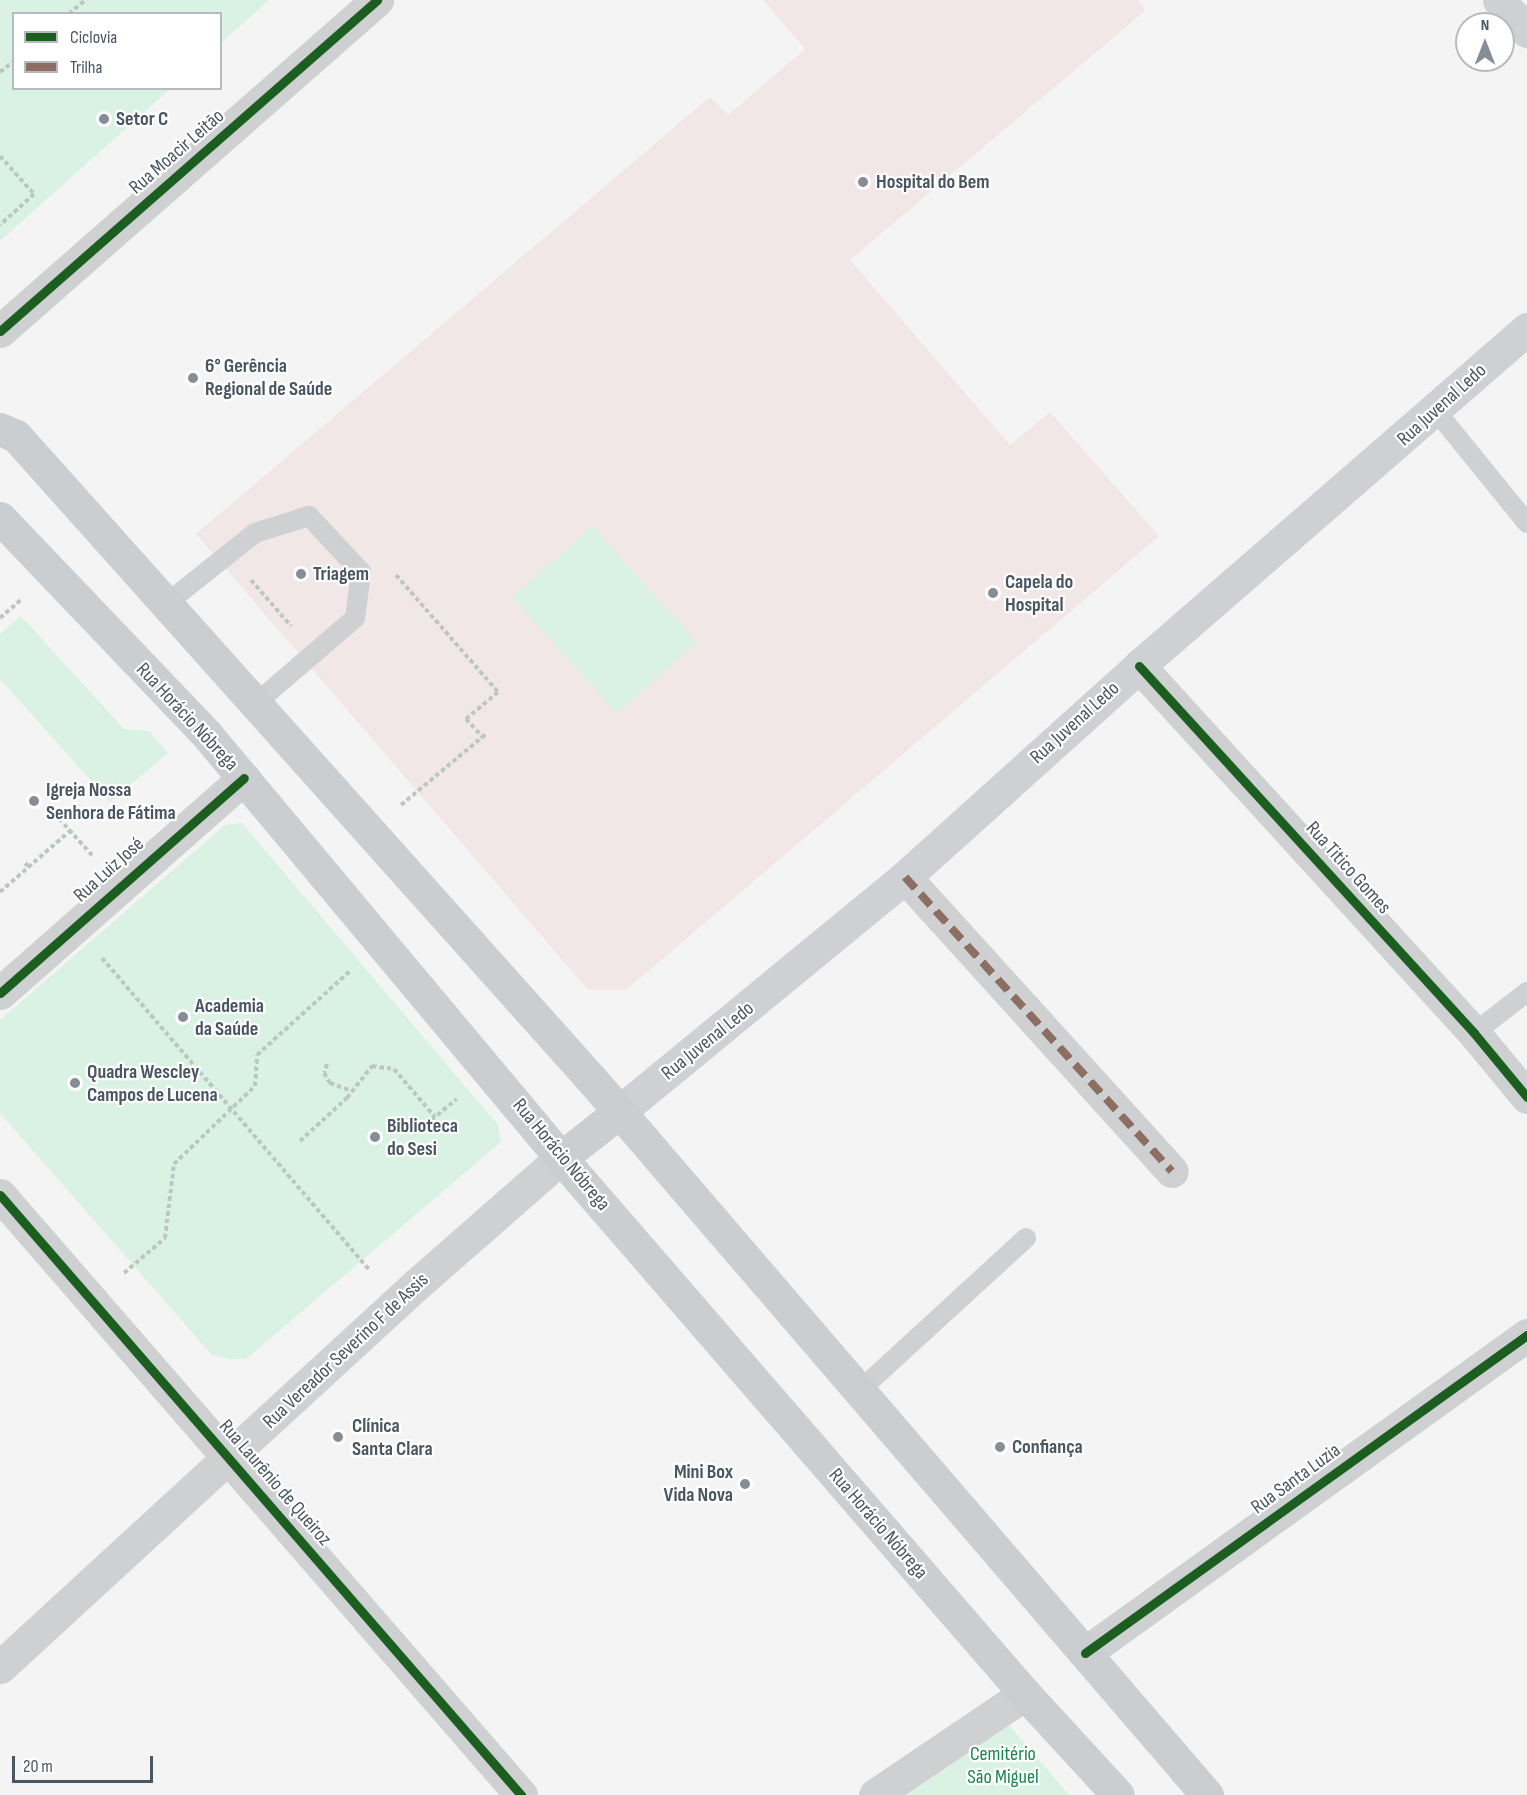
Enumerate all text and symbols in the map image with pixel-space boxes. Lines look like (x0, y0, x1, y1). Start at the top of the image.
legend (12, 12, 222, 90)
north arrow (1455, 12, 1515, 72)
text: N (1481, 16, 1489, 35)
text: Ciclovia (70, 27, 117, 48)
text: Trilha (70, 57, 102, 78)
street label: Rua Moacir Leitão (125, 104, 229, 200)
place label: Setor C (116, 107, 168, 131)
marker: Setor C (97, 112, 111, 126)
place label: Hospital do Bem (876, 170, 990, 194)
marker: Hospital do Bem (854, 173, 872, 191)
place label: 6° Gerência Regional de Saúde (205, 354, 332, 401)
street label: Rua Juvenal Ledo (1393, 359, 1491, 451)
marker: 6° Gerência Regional de Saúde (186, 371, 200, 385)
place label: Triagem (313, 562, 369, 586)
marker: Triagem (294, 567, 308, 581)
place label: Capela do Hospital (1005, 570, 1073, 617)
marker: Capela do Hospital (986, 586, 1000, 600)
street label: Rua Horácio Nóbrega (131, 658, 243, 776)
street label: Rua Juvenal Ledo (1026, 677, 1124, 769)
place label: Igreja Nossa Senhora de Fátima (46, 778, 176, 825)
marker: Igreja Nossa Senhora de Fátima (27, 794, 41, 808)
street label: Rua Titico Gomes (1300, 817, 1396, 919)
street label: Rua Luiz José (69, 832, 149, 908)
place label: Academia da Saúde (195, 994, 264, 1041)
street label: Rua Juvenal Ledo (657, 997, 759, 1085)
marker: Academia da Saúde (176, 1010, 190, 1024)
place label: Quadra Wescley Campos de Lucena (87, 1060, 218, 1107)
marker: Quadra Wescley Campos de Lucena (68, 1076, 82, 1090)
street label: Rua Horácio Nóbrega (507, 1094, 615, 1216)
place label: Biblioteca do Sesi (387, 1114, 458, 1161)
marker: Biblioteca do Sesi (368, 1130, 382, 1144)
street label: Rua Vereador Severino F de Assis (258, 1268, 434, 1434)
place label: Clínica Santa Clara (352, 1414, 433, 1461)
street label: Rua Laurênio de Queiroz (214, 1415, 336, 1551)
marker: Clínica Santa Clara (329, 1428, 347, 1446)
place label: Confiança (1012, 1435, 1083, 1459)
street label: Rua Santa Luzia (1247, 1439, 1345, 1519)
marker: Confiança (993, 1440, 1007, 1454)
place label: Mini Box Vida Nova (664, 1460, 733, 1507)
street label: Rua Horácio Nóbrega (823, 1464, 933, 1584)
marker: Mini Box Vida Nova (738, 1477, 752, 1491)
park label: Cemitério São Miguel (967, 1742, 1039, 1789)
scale bar (15, 1744, 156, 1782)
text: 20 m (23, 1756, 53, 1777)

